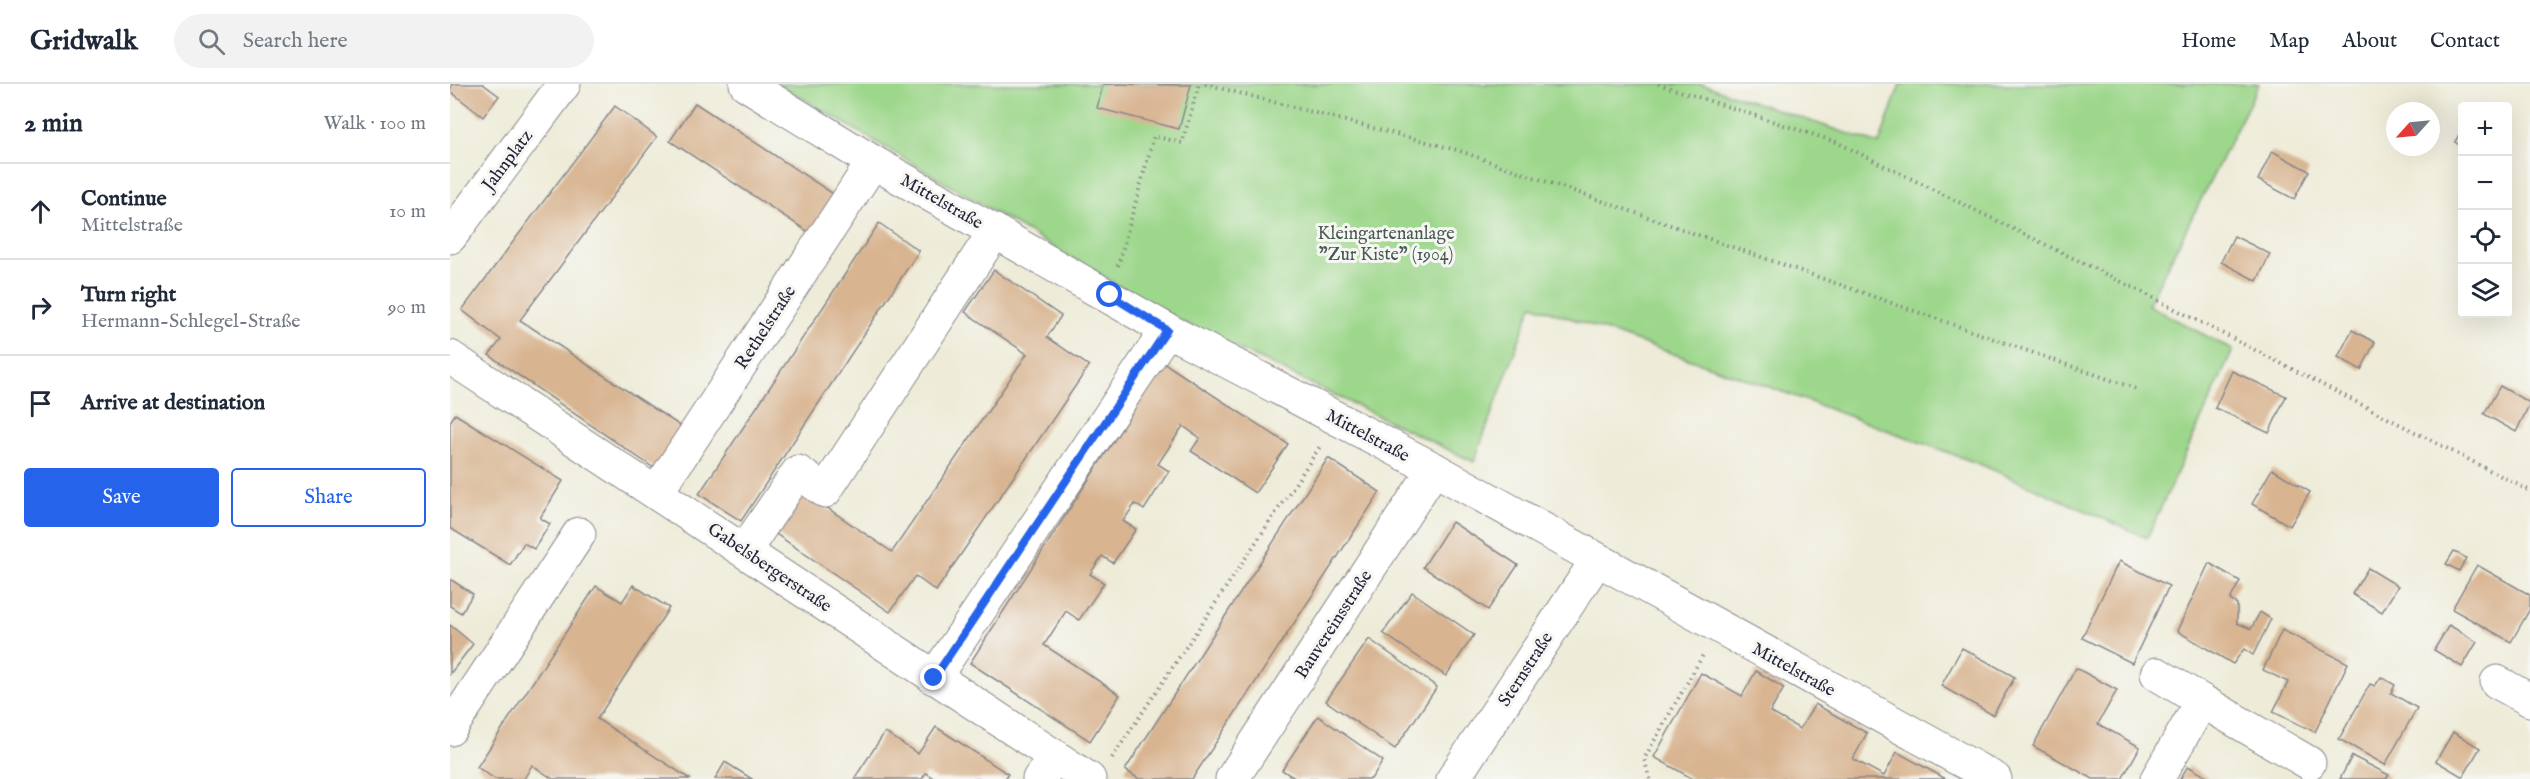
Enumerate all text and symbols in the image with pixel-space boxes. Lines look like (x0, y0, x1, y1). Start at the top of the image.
search box (174, 14, 594, 68)
text: Gridwalk (30, 24, 138, 59)
icon: search (195, 25, 228, 58)
text: Search here (243, 27, 348, 55)
text: Home (2181, 28, 2236, 55)
text: Map (2269, 28, 2309, 55)
text: About (2342, 28, 2397, 55)
text: Contact (2430, 28, 2500, 55)
north arrow (2386, 102, 2440, 156)
map controls (2458, 102, 2512, 318)
button: + (2458, 102, 2512, 156)
text: 2 min (24, 107, 83, 140)
text: Walk · 100 m (323, 111, 426, 136)
street label: Jahnplatz (477, 126, 539, 198)
button: − (2458, 156, 2512, 210)
street label: Mittelstraße (896, 169, 987, 235)
text: Continue (81, 185, 167, 213)
icon: ahead (24, 195, 57, 228)
text: 10 m (389, 199, 426, 224)
button: locate (2458, 210, 2512, 264)
text: Mittelstraße (81, 213, 183, 238)
park label: Kleingartenanlage "Zur Kiste" (1904) (1318, 223, 1454, 267)
button: layers (2458, 264, 2512, 318)
text: Turn right (81, 281, 176, 309)
route start (1096, 281, 1122, 307)
street label: Rethelstraße (731, 282, 802, 374)
icon: right (24, 291, 57, 324)
text: 90 m (388, 295, 426, 320)
text: Hermann-Schlegel-Straße (81, 309, 301, 334)
icon: arrive (24, 387, 57, 420)
text: Arrive at destination (81, 389, 265, 417)
street label: Mittelstraße (1321, 405, 1413, 468)
button: Save (24, 468, 219, 527)
button: Share (231, 468, 426, 527)
street label: Gabelsbergerstraße (703, 518, 836, 618)
street label: Bauvereinsstraße (1291, 566, 1378, 684)
street label: Sternstraße (1494, 628, 1559, 711)
street label: Mittelstraße (1748, 638, 1839, 703)
route end (920, 664, 946, 690)

